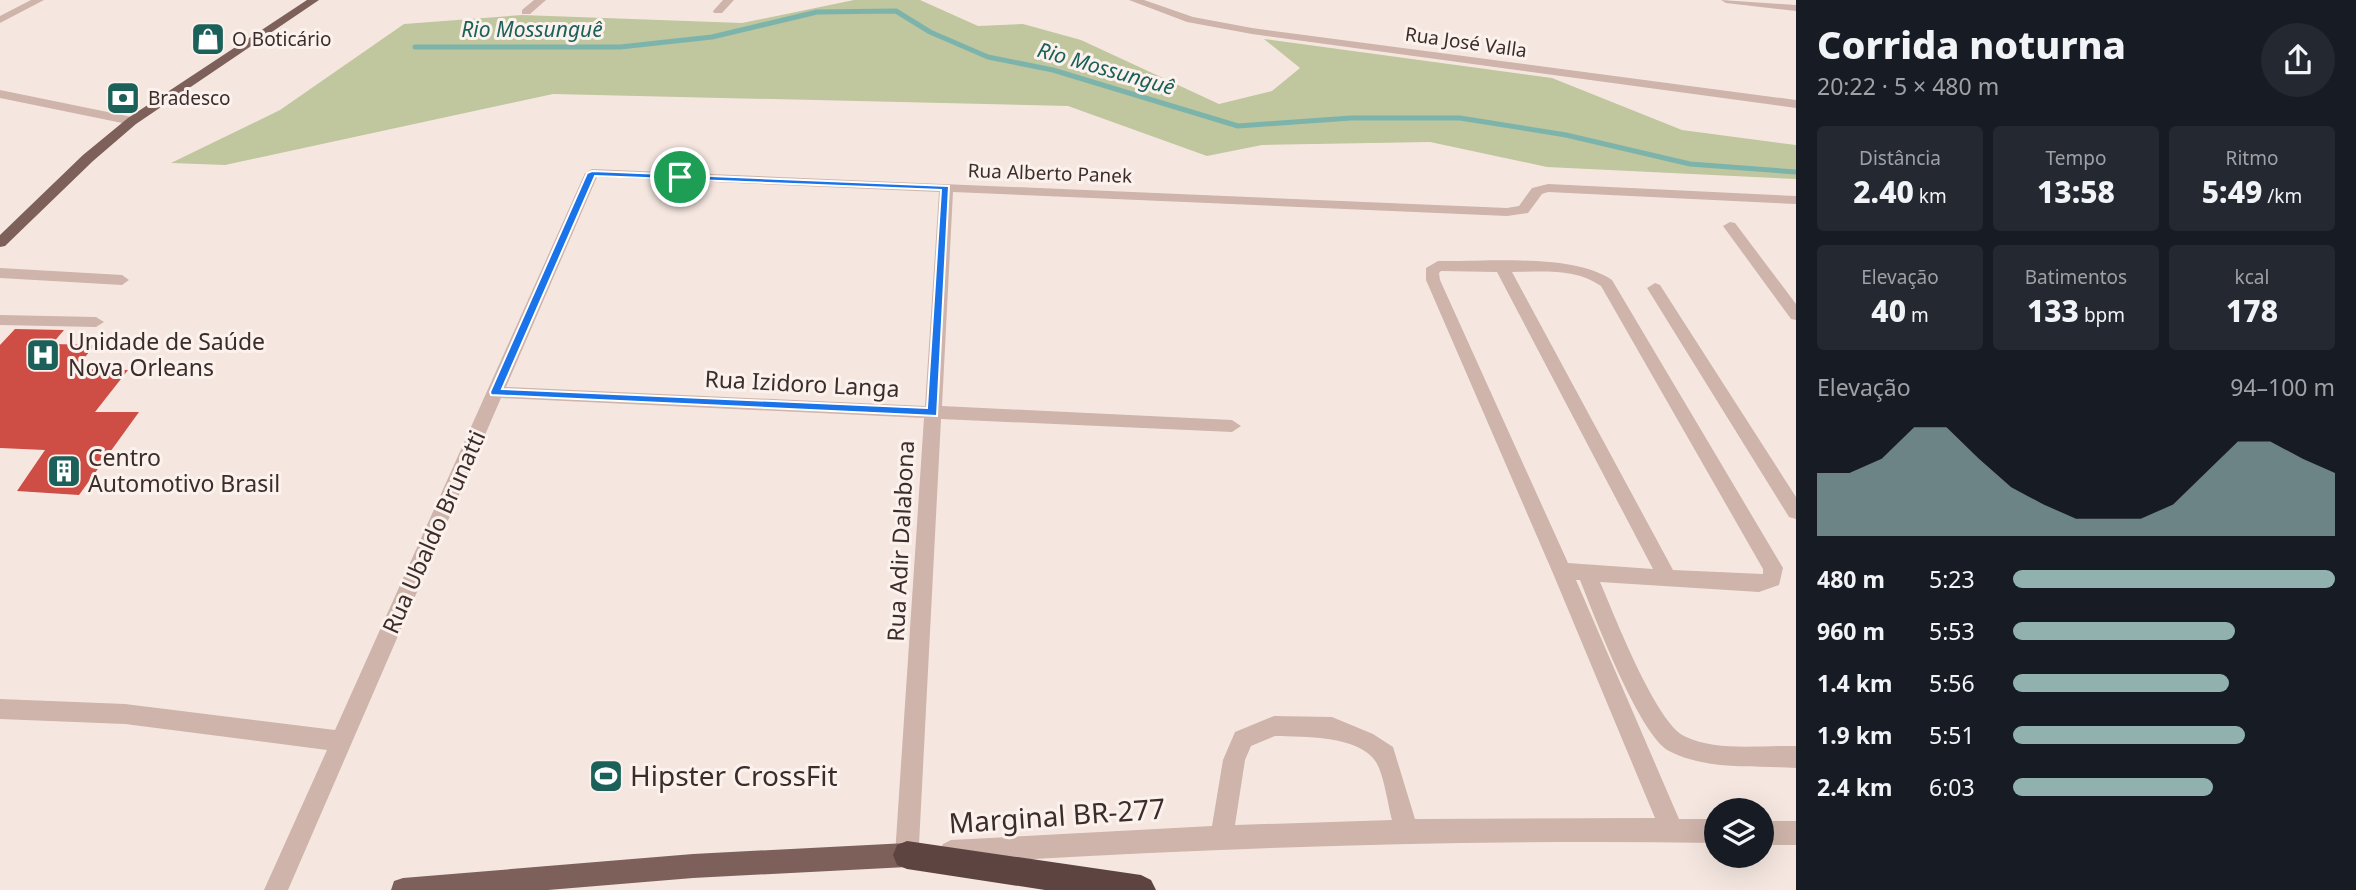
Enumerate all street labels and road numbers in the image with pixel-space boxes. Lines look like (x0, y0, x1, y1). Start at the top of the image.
street label: Rua José Valla (1403, 21, 1529, 63)
street label: Rua Alberto Panek (967, 157, 1133, 189)
street label: Rua Izidoro Langa (704, 362, 900, 404)
street label: Rua Ubaldo Brunatti (374, 425, 492, 638)
street label: Rua Adir Dalabona (879, 440, 921, 642)
street label: Marginal BR-277 (947, 788, 1167, 842)

